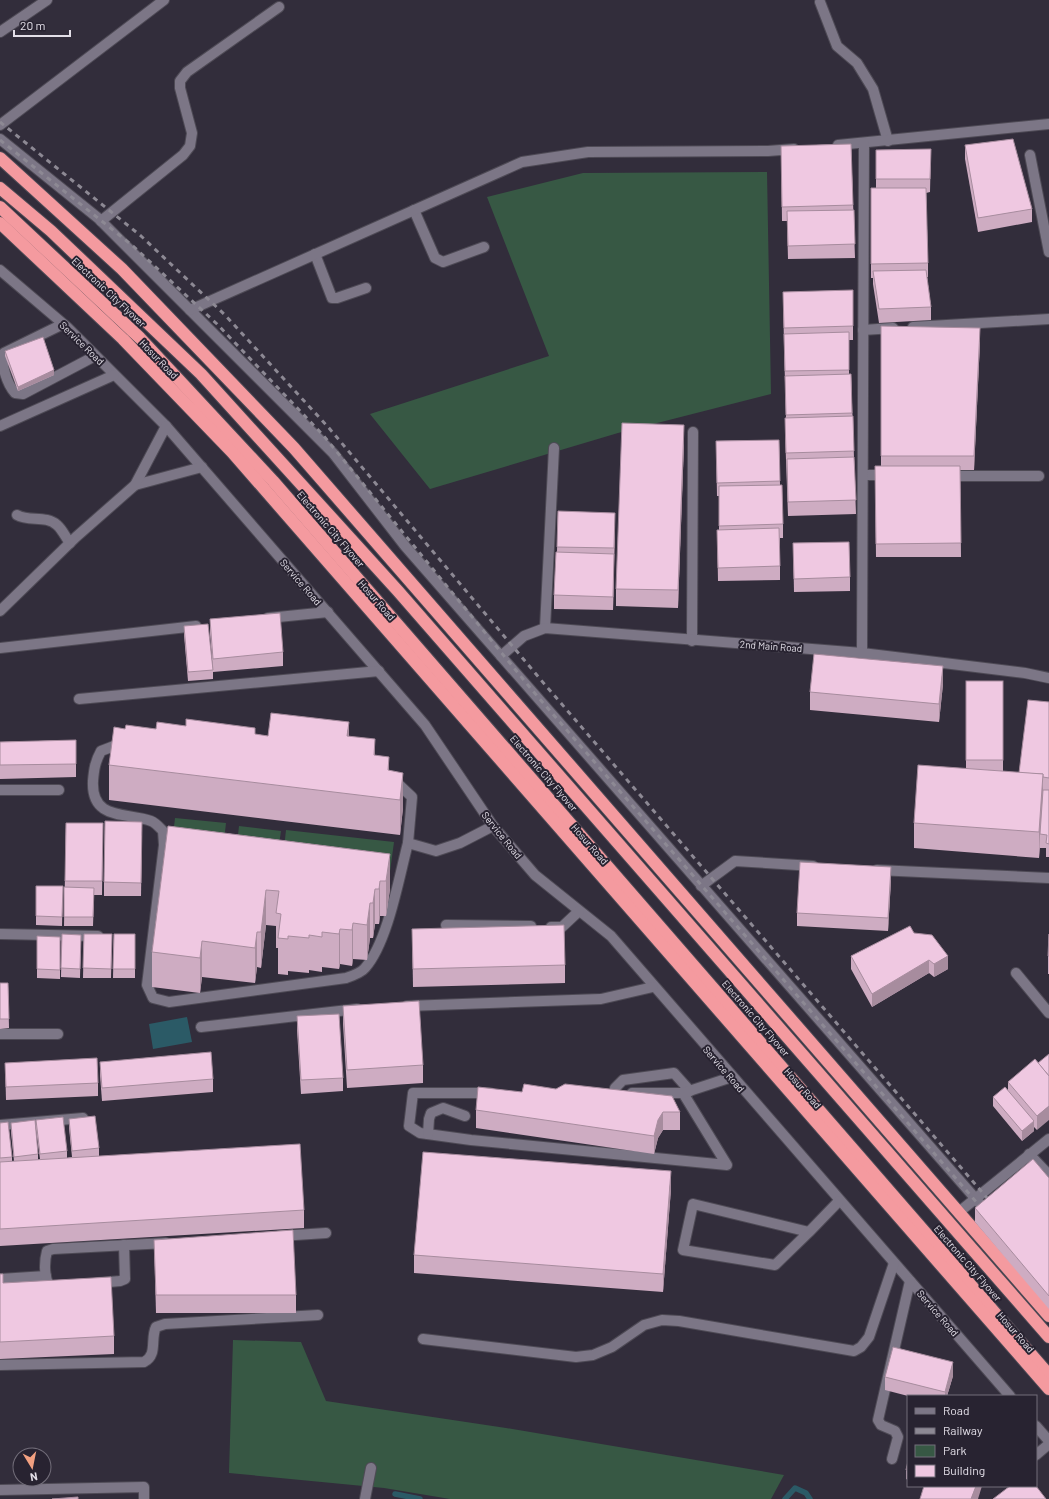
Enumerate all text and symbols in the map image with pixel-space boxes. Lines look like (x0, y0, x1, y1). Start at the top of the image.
scale bar (14, 12, 70, 38)
text: 20 m (20, 18, 46, 32)
street label: Electronic City Flyover (70, 255, 149, 330)
street label: Service Road (57, 319, 107, 367)
street label: Hosur Road (137, 337, 181, 381)
street label: Electronic City Flyover (295, 489, 368, 570)
street label: Service Road (278, 557, 324, 607)
street label: Hosur Road (356, 577, 398, 623)
street label: 2nd Main Road (739, 638, 803, 654)
street label: Electronic City Flyover (508, 733, 581, 814)
street label: Service Road (479, 809, 525, 861)
street label: Hosur Road (569, 821, 611, 867)
street label: Electronic City Flyover (720, 978, 793, 1059)
street label: Service Road (701, 1044, 747, 1094)
street label: Hosur Road (782, 1065, 824, 1111)
street label: Electronic City Flyover (932, 1223, 1005, 1304)
street label: Service Road (915, 1288, 961, 1338)
street label: Hosur Road (995, 1309, 1037, 1355)
legend (907, 1395, 1037, 1487)
text: Road (943, 1403, 970, 1417)
text: Railway (943, 1423, 983, 1437)
text: Park (943, 1443, 967, 1457)
north arrow (12, 1447, 52, 1487)
text: Building (943, 1463, 985, 1477)
text: N (29, 1470, 39, 1484)

